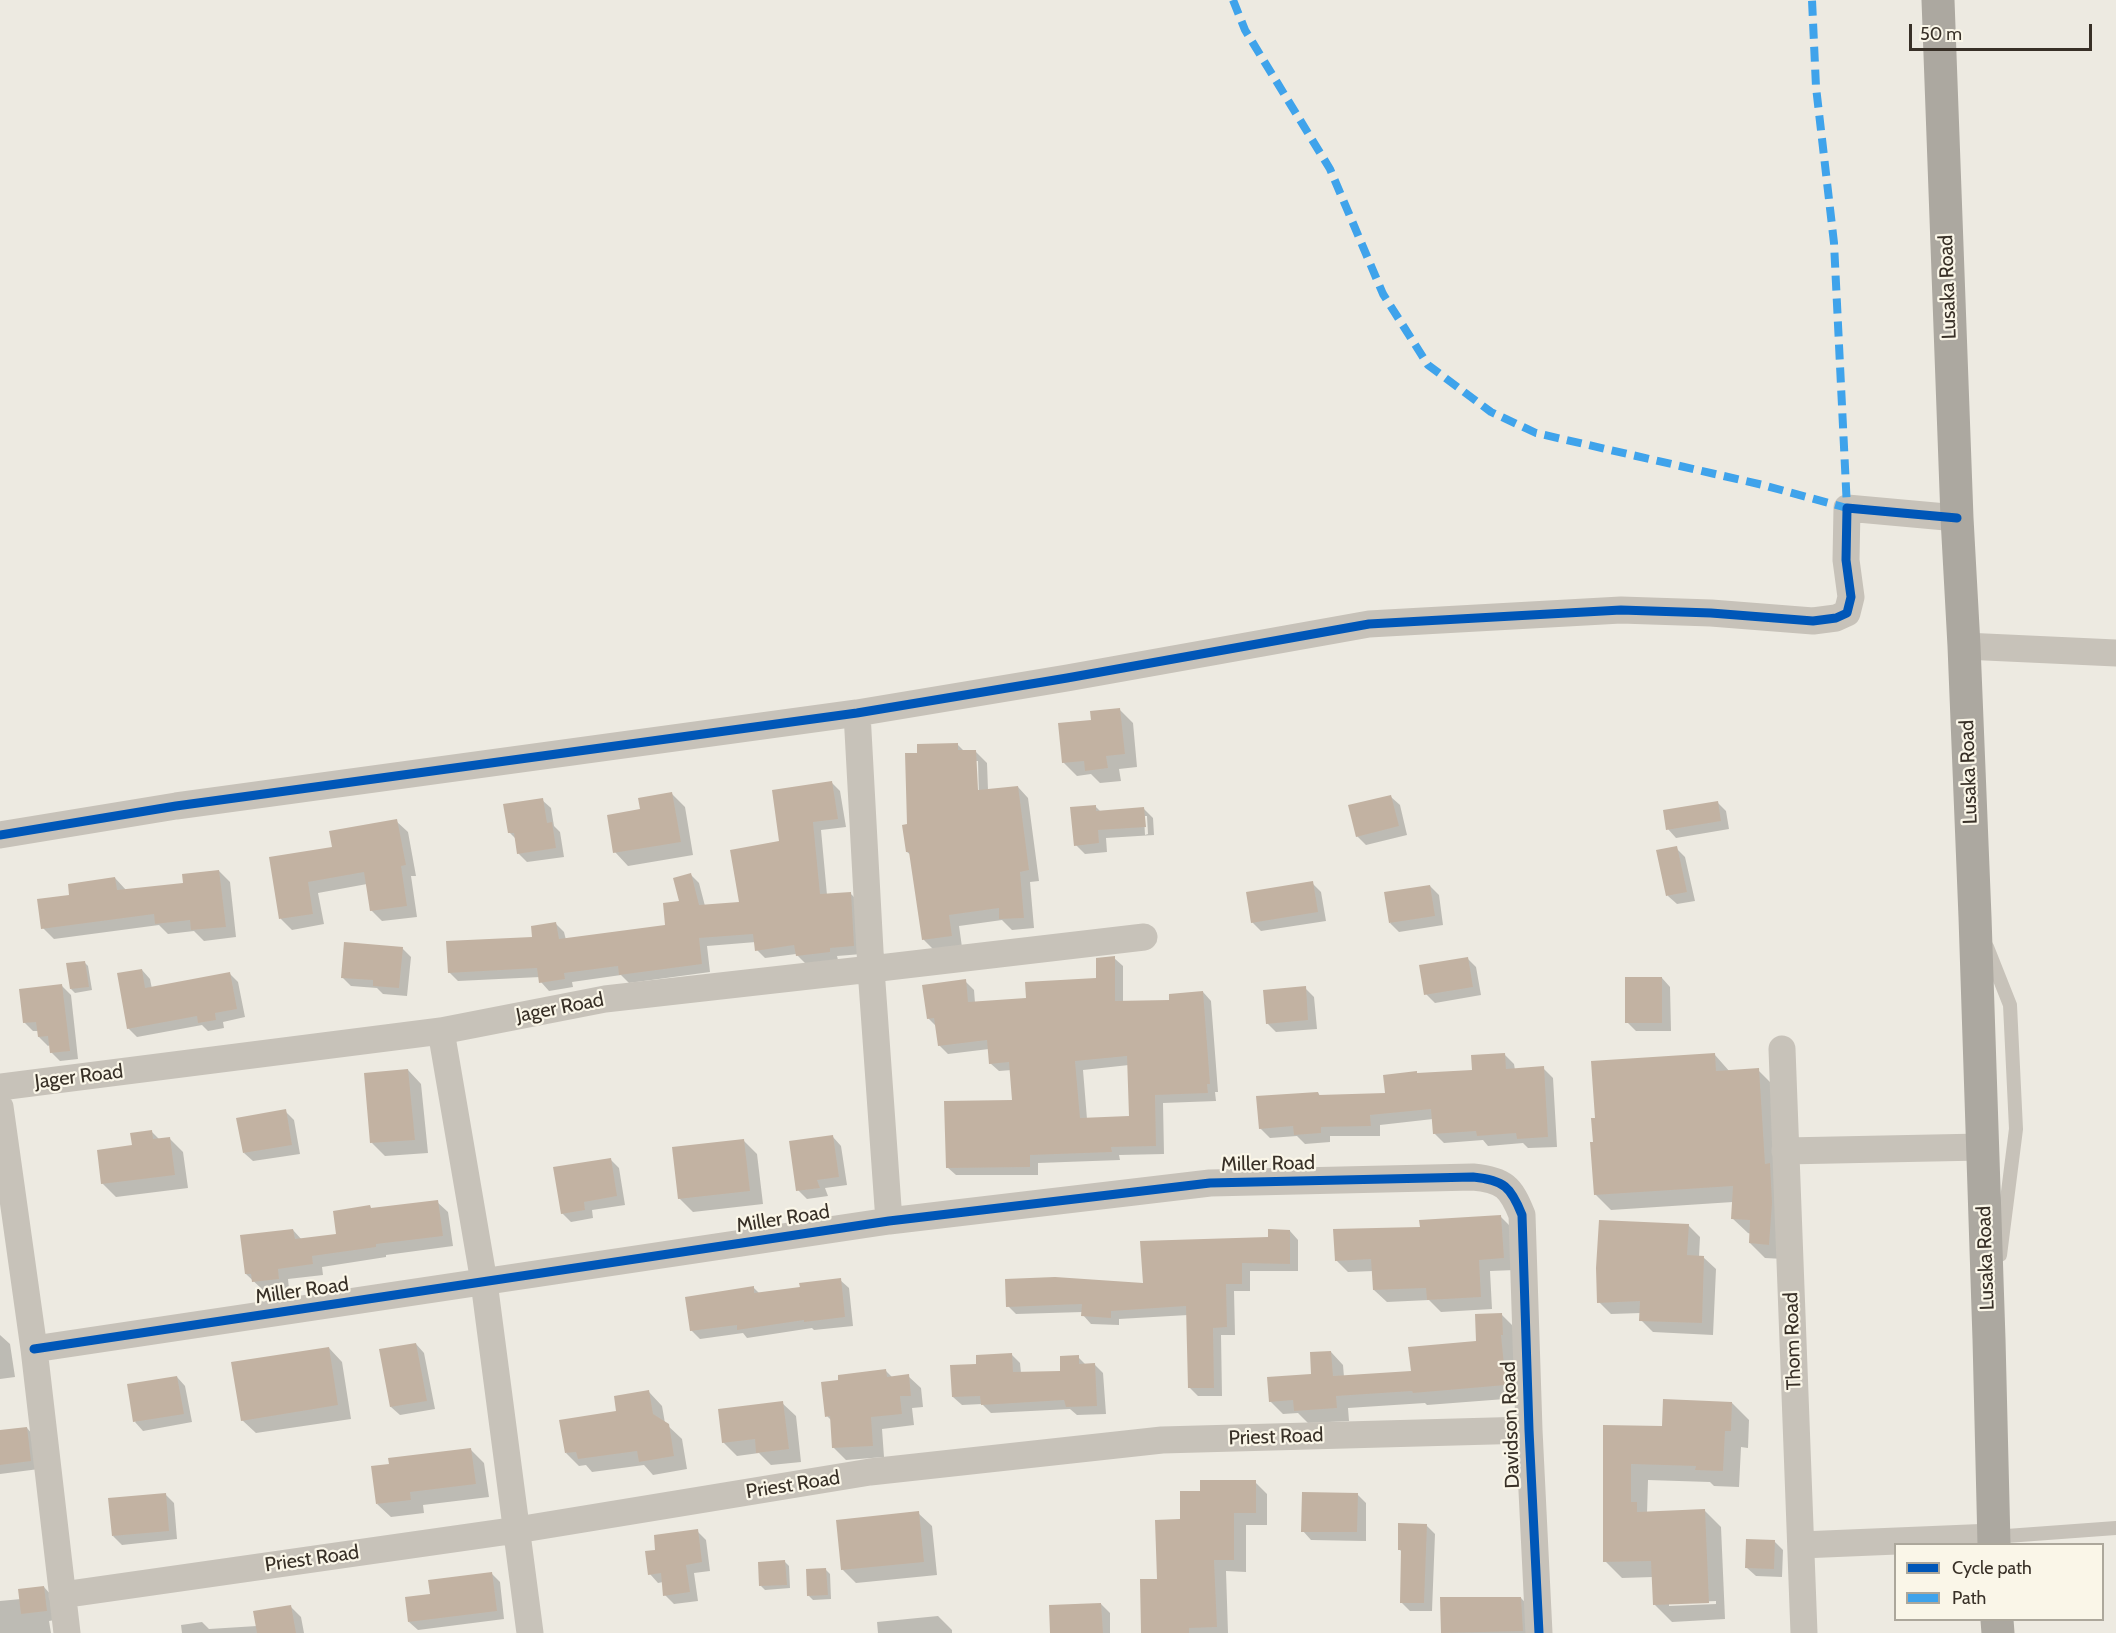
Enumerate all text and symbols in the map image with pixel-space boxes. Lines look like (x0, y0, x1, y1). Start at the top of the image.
scale bar (1912, 12, 2095, 50)
text: 50 m (1920, 23, 1962, 45)
street label: Lusaka Road (1934, 234, 1962, 340)
street label: Lusaka Road (1955, 719, 1983, 825)
street label: Jager Road (514, 988, 606, 1028)
street label: Jager Road (33, 1060, 125, 1094)
street label: Miller Road (1221, 1151, 1315, 1177)
street label: Miller Road (735, 1200, 831, 1238)
street label: Lusaka Road (1972, 1205, 2000, 1311)
street label: Miller Road (254, 1273, 350, 1309)
street label: Thom Road (1779, 1292, 1807, 1390)
street label: Davidson Road (1497, 1361, 1525, 1489)
street label: Priest Road (1228, 1423, 1324, 1451)
street label: Priest Road (744, 1466, 842, 1504)
street label: Priest Road (263, 1541, 361, 1577)
legend (1894, 1543, 2104, 1621)
text: Cycle path (1952, 1557, 2032, 1579)
text: Path (1952, 1587, 1986, 1609)

